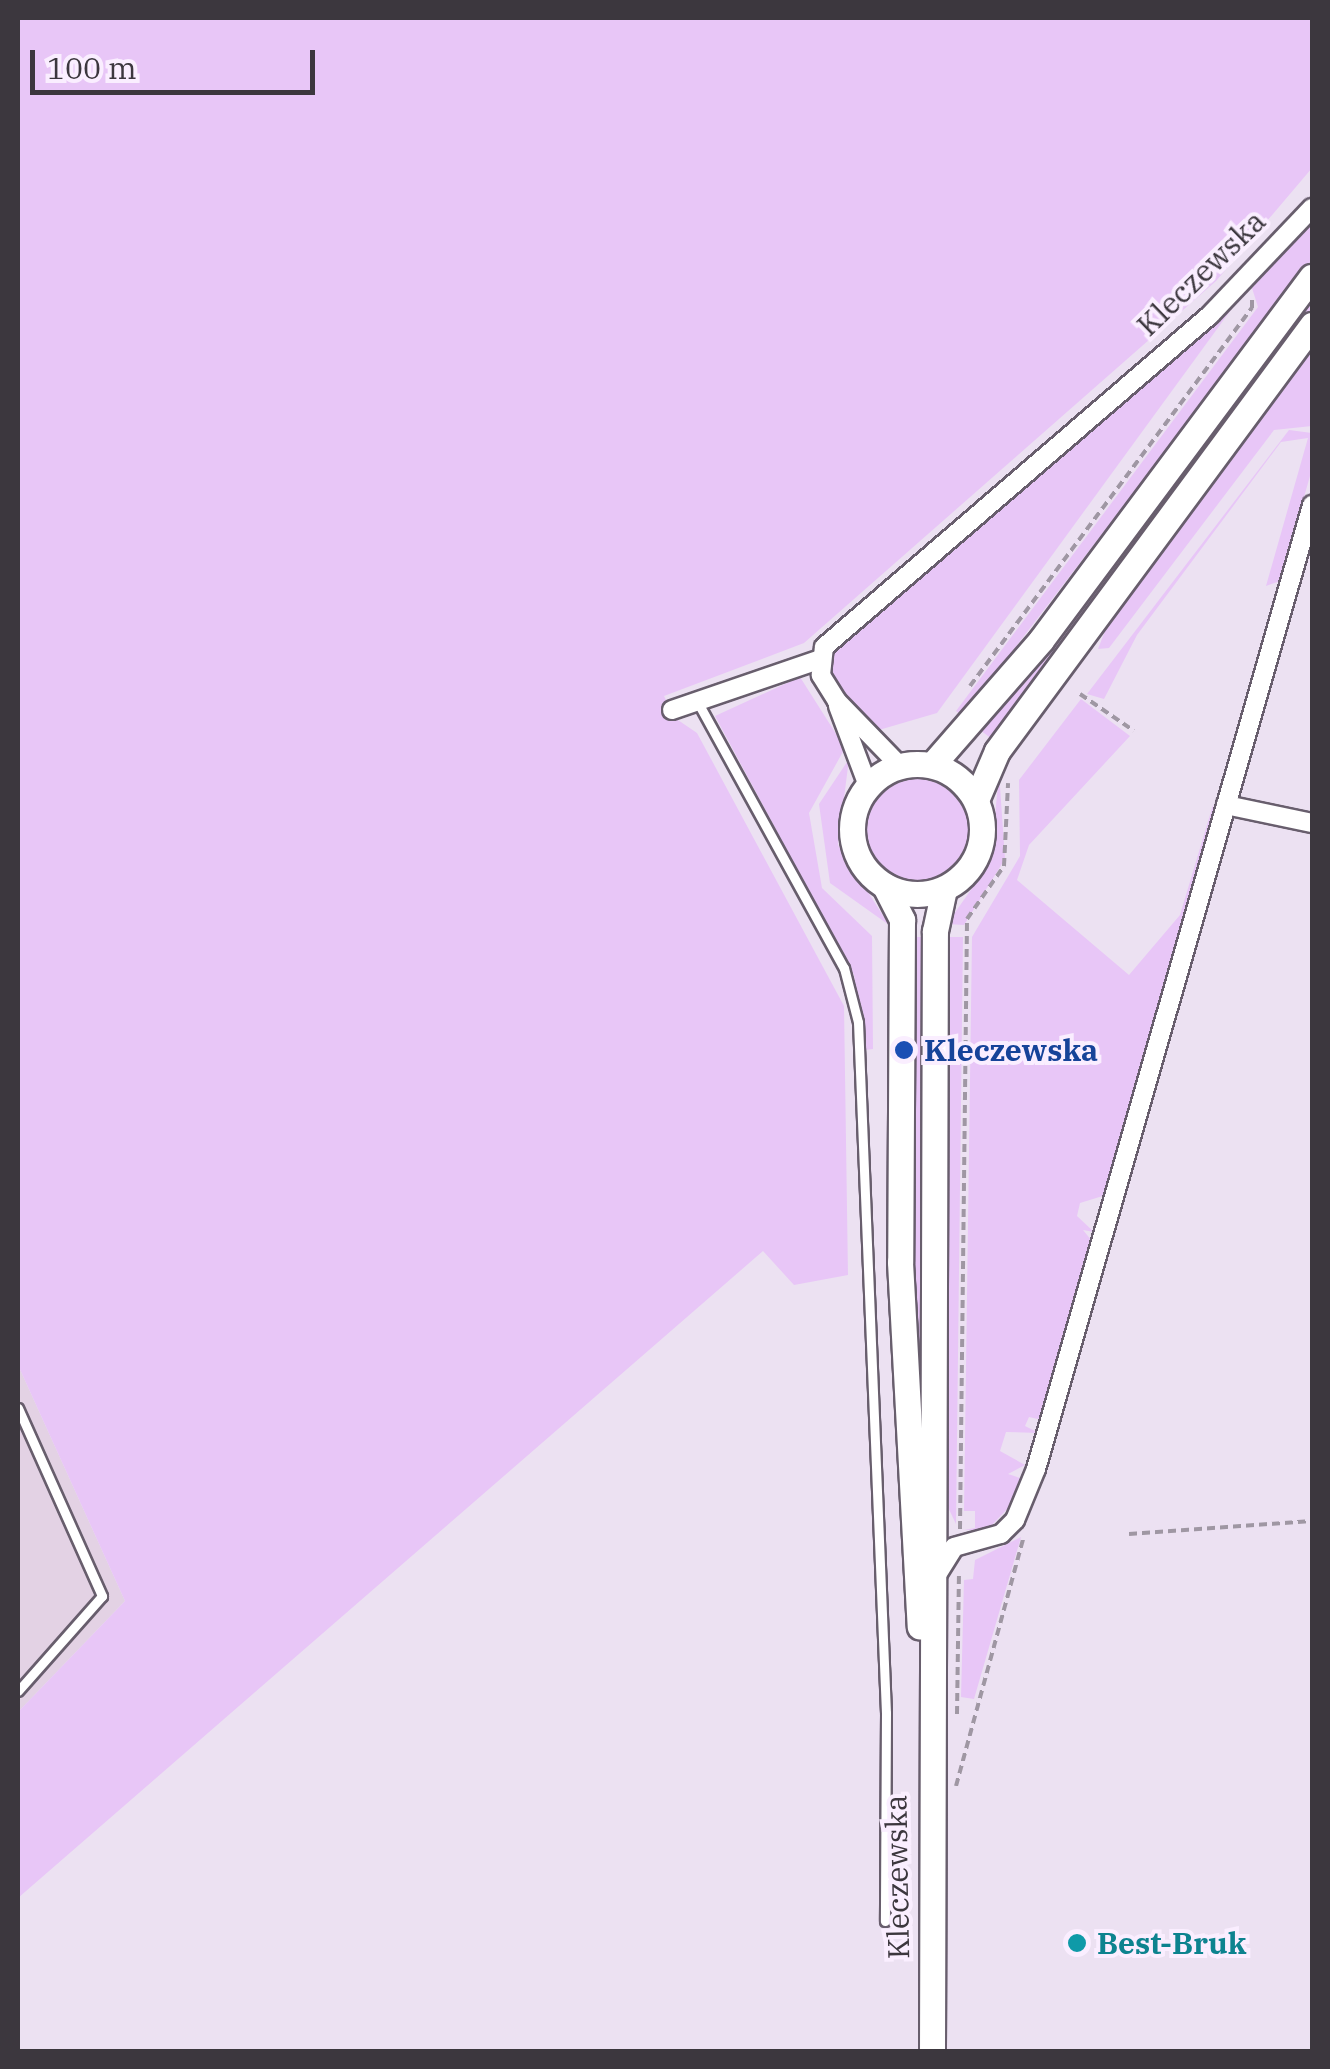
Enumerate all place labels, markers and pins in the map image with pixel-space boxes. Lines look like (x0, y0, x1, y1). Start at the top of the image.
place label: Kleczewska (924, 1032, 1098, 1068)
marker: Kleczewska (893, 1039, 915, 1061)
place label: Best-Bruk (1097, 1925, 1246, 1961)
marker: Best-Bruk (1066, 1932, 1088, 1954)

